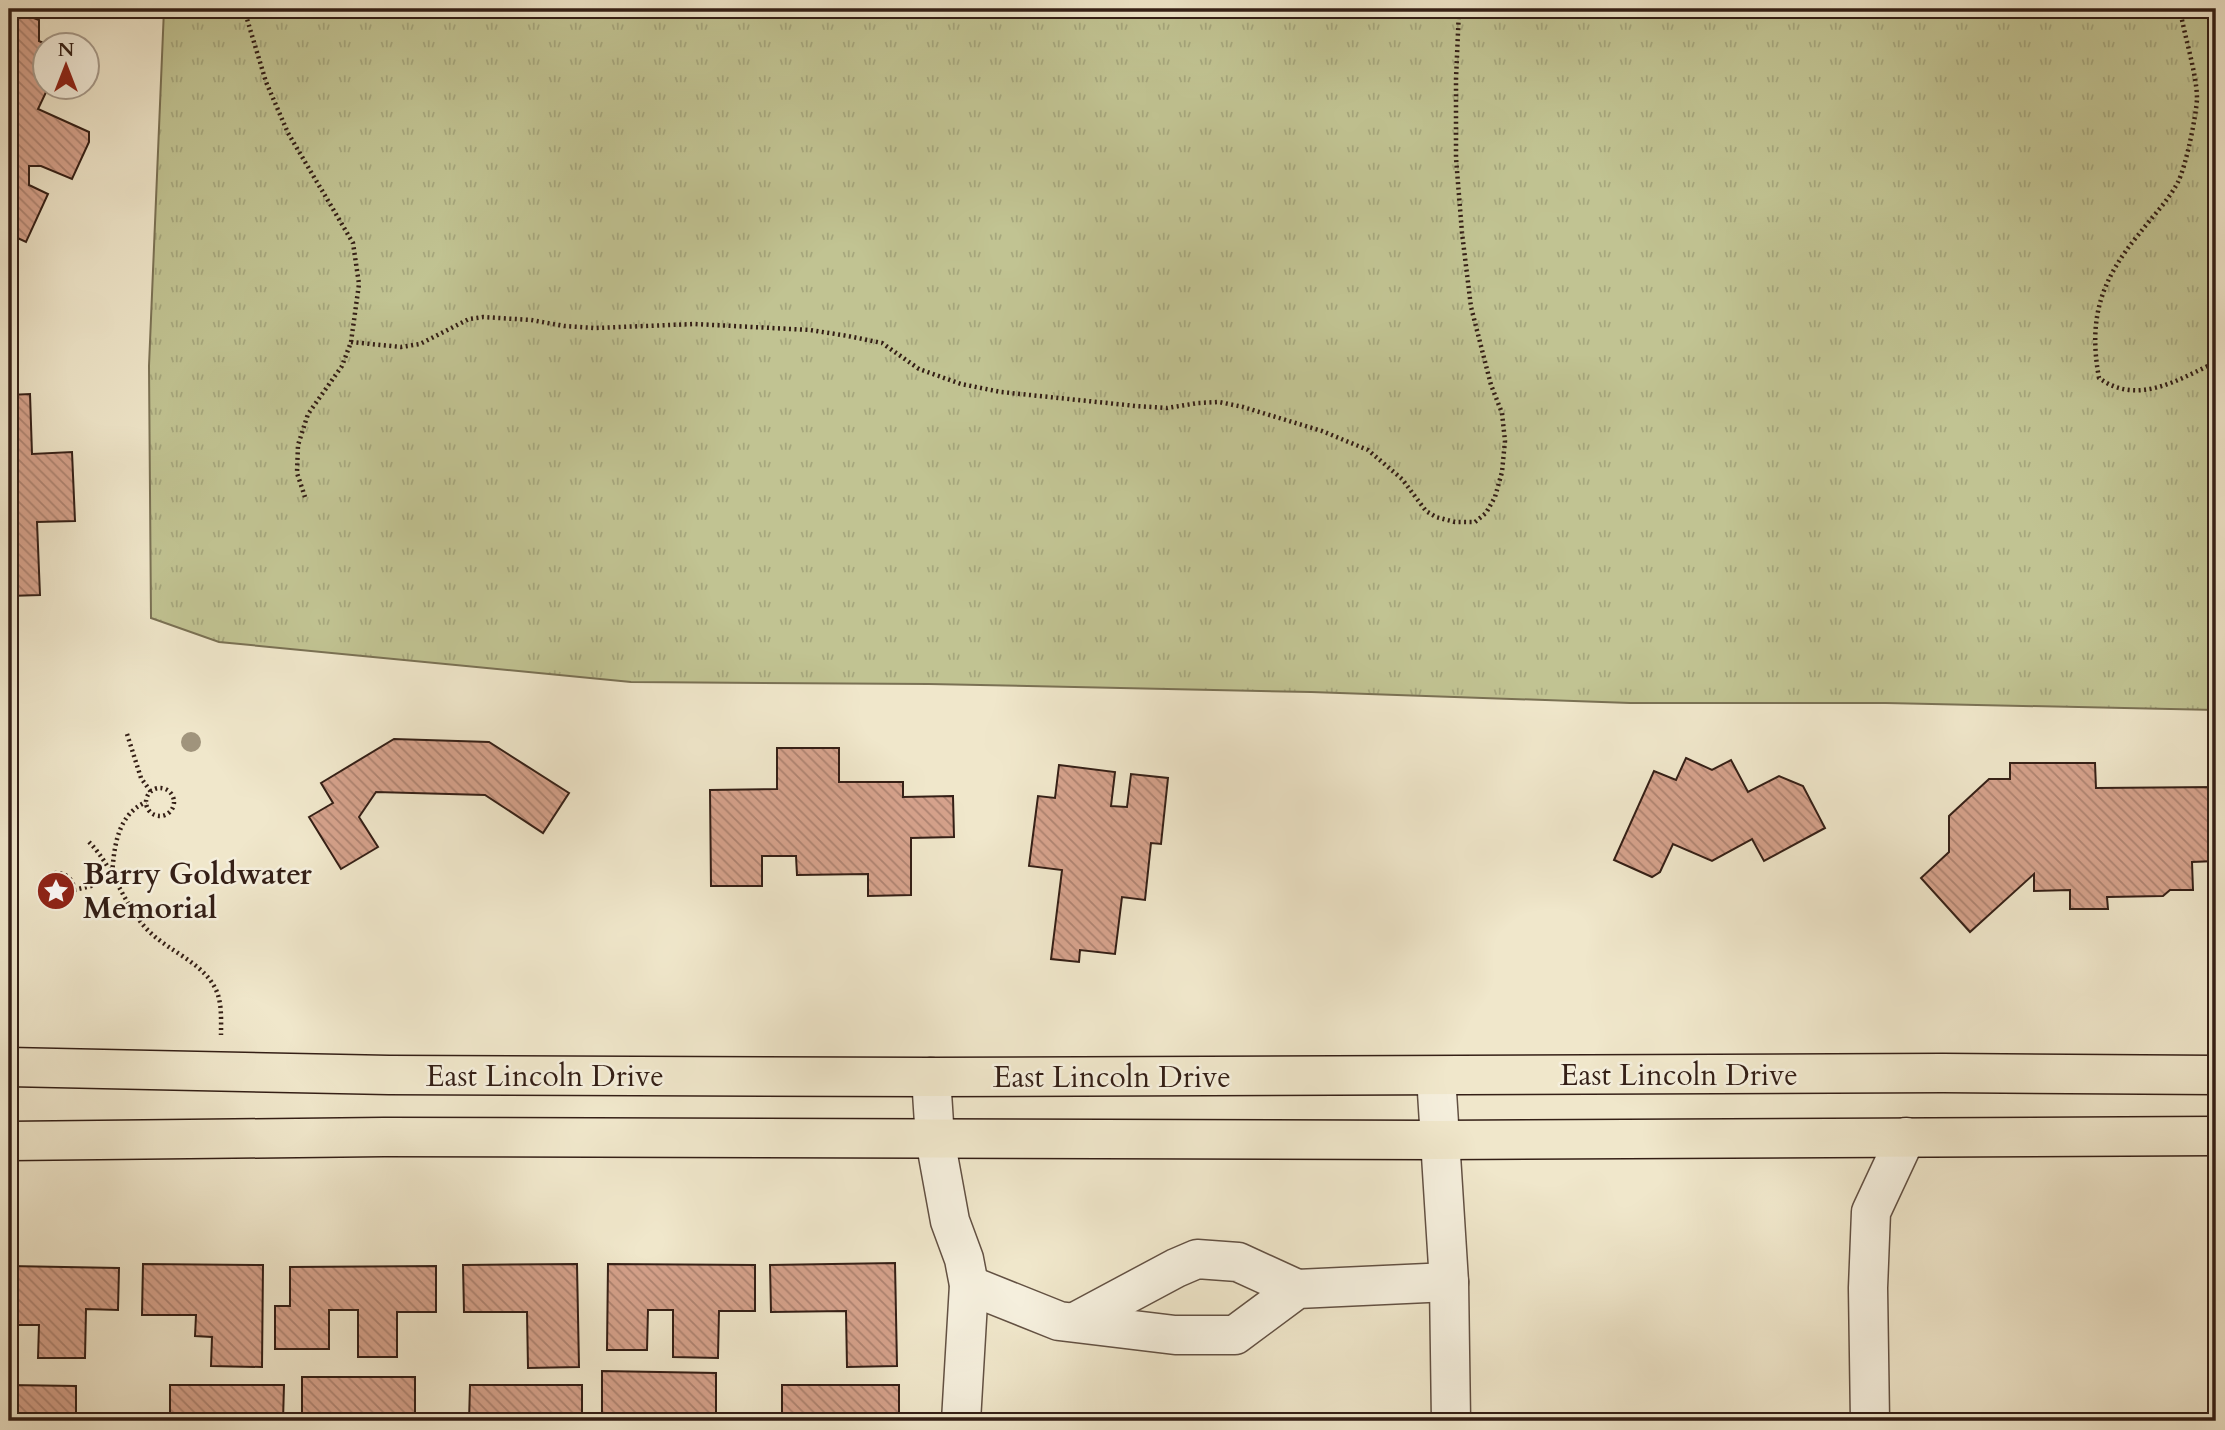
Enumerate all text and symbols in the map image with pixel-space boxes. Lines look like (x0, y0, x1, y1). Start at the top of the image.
north arrow (32, 32, 102, 102)
text: N (58, 37, 75, 63)
place label: Barry Goldwater Memorial (83, 854, 313, 929)
place icon: Barry Goldwater Memorial (35, 870, 77, 912)
street label: East Lincoln Drive (1560, 1055, 1798, 1096)
street label: East Lincoln Drive (426, 1056, 664, 1097)
street label: East Lincoln Drive (993, 1057, 1231, 1098)

